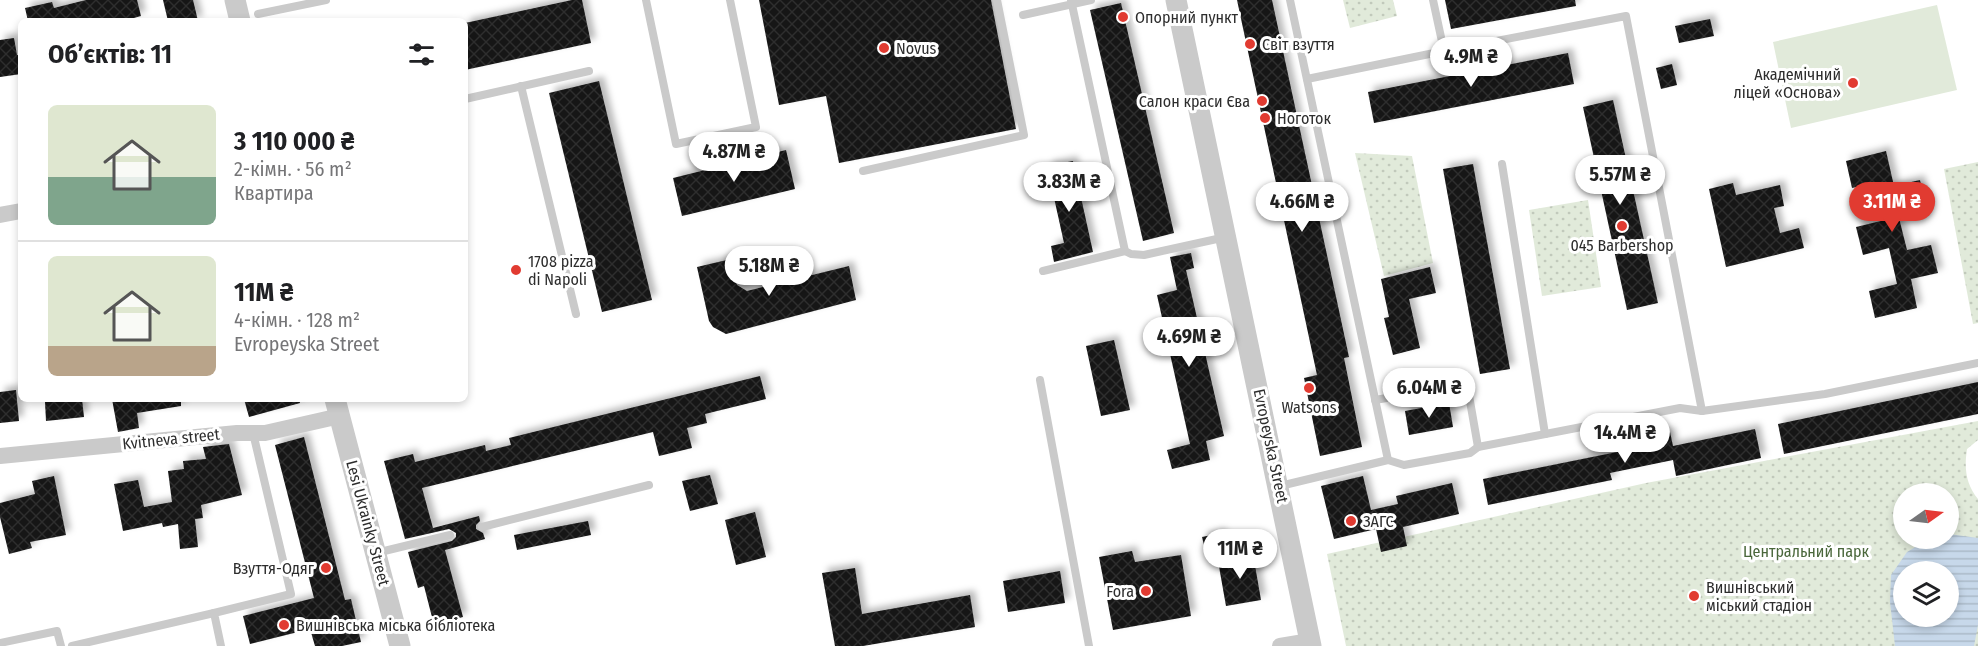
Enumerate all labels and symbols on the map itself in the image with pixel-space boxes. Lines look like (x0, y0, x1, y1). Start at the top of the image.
place label: Опорний пункт (1135, 8, 1239, 27)
marker: Опорний пункт (1116, 10, 1130, 24)
place label: Світ взуття (1262, 35, 1335, 54)
marker: Світ взуття (1243, 37, 1257, 51)
pin: 4.9M ₴ (1422, 37, 1520, 88)
place label: Novus (896, 39, 937, 58)
marker: Novus (877, 41, 891, 55)
place label: Академічний ліцей «Основа» (1733, 65, 1841, 102)
marker: Академічний ліцей «Основа» (1846, 76, 1860, 90)
place label: Салон краси Єва (1139, 92, 1250, 111)
marker: Салон краси Єва (1255, 94, 1269, 108)
place label: Ноготок (1277, 109, 1331, 128)
marker: Ноготок (1258, 111, 1272, 125)
pin: 4.87M ₴ (679, 132, 789, 183)
pin: 5.57M ₴ (1565, 155, 1675, 206)
pin: 3.83M ₴ (1014, 162, 1124, 213)
pin: 4.66M ₴ (1247, 182, 1357, 233)
pin: 3.11M ₴ (1837, 182, 1947, 233)
marker: 045 Barbershop (1615, 219, 1629, 233)
place label: 045 Barbershop (1570, 236, 1674, 255)
pin: 5.18M ₴ (714, 246, 824, 297)
place label: 1708 pizza di Napoli (528, 252, 594, 289)
marker: 1708 pizza di Napoli (509, 263, 523, 277)
pin: 4.69M ₴ (1134, 317, 1244, 368)
pin: 6.04M ₴ (1374, 368, 1484, 419)
marker: Watsons (1302, 381, 1316, 395)
street label: Evropeyska Street (1250, 387, 1293, 506)
place label: Watsons (1281, 398, 1337, 417)
pin: 14.4M ₴ (1570, 413, 1680, 464)
street label: Kvitneva street (121, 424, 221, 454)
street label: Lesi Ukrainky Street (342, 458, 394, 589)
north arrow (1893, 483, 1959, 549)
place label: ЗАГС (1363, 512, 1394, 531)
marker: ЗАГС (1344, 514, 1358, 528)
pin: 11M ₴ (1198, 529, 1282, 580)
park label: Центральний парк (1743, 542, 1870, 561)
place label: Взуття-Одяг (233, 559, 315, 578)
marker: Взуття-Одяг (319, 561, 333, 575)
place label: Вишнівський міський стадіон (1706, 578, 1812, 615)
place label: Fora (1106, 582, 1134, 601)
marker: Fora (1139, 584, 1153, 598)
marker: Вишнівський міський стадіон (1687, 589, 1701, 603)
place label: Вишнівська міська бібліотека (296, 616, 495, 635)
marker: Вишнівська міська бібліотека (277, 618, 291, 632)

